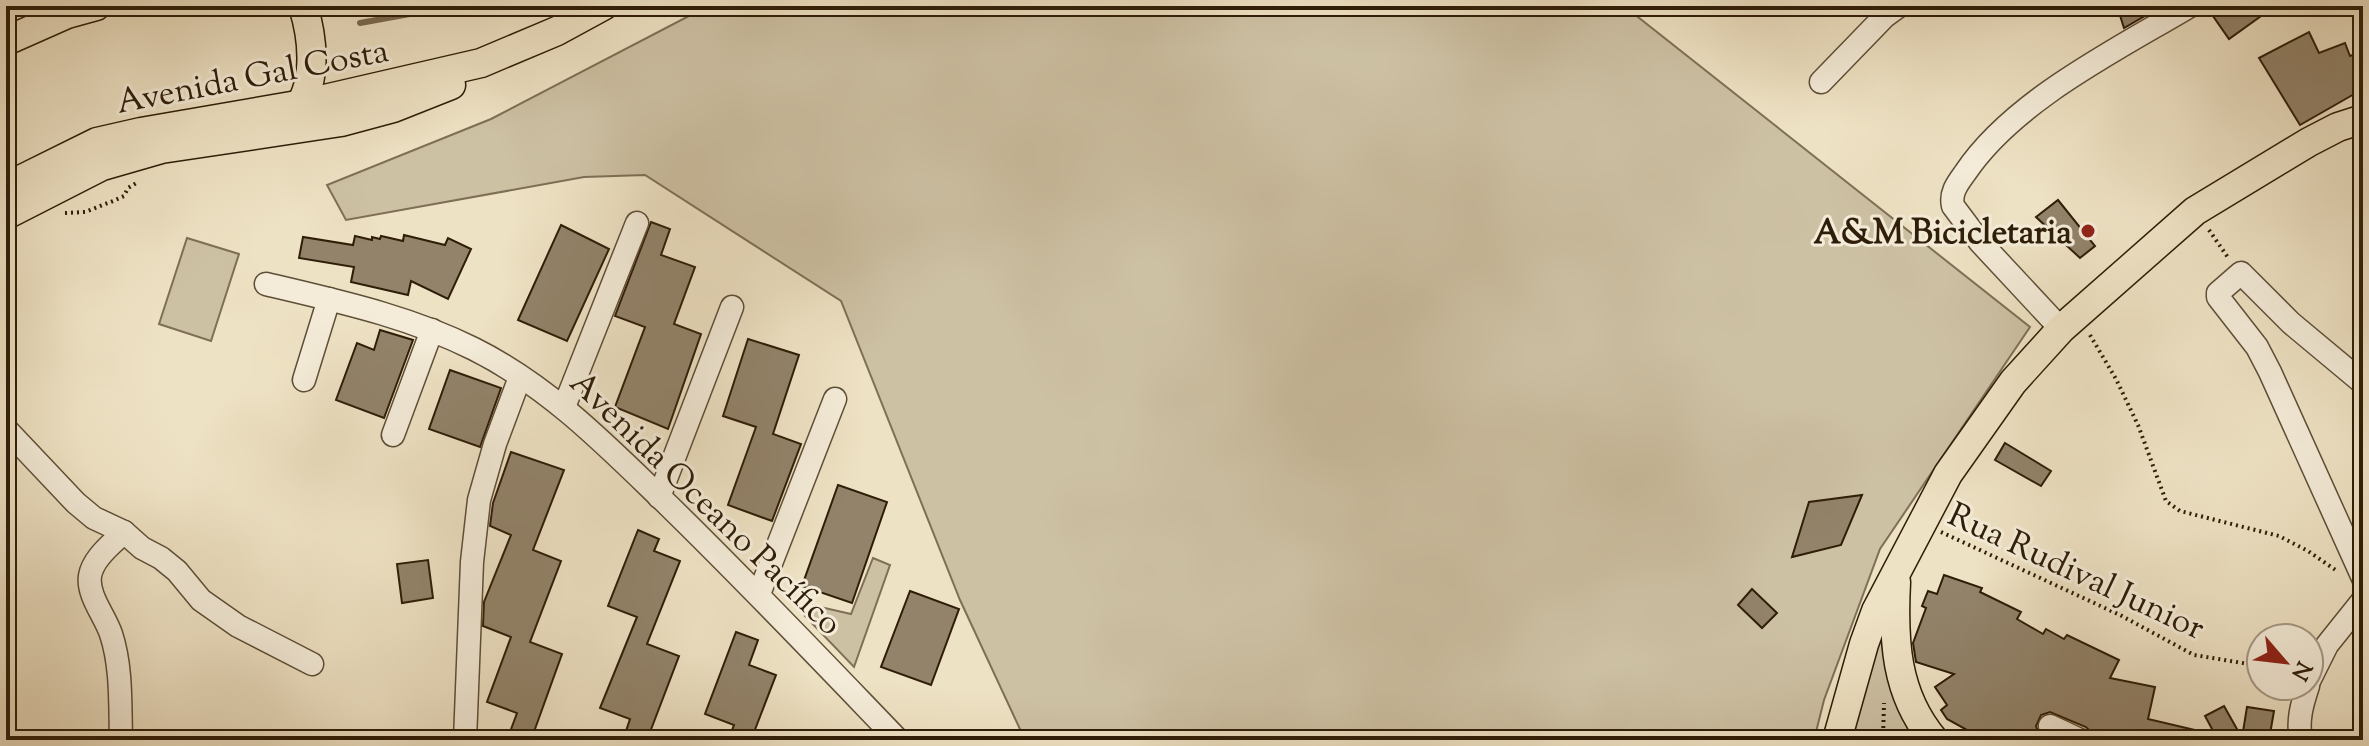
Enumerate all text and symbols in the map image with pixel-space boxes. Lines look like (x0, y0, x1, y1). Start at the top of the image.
street label: Avenida Gal Costa (113, 28, 393, 129)
place label: A&M Bicicletaria (1814, 210, 2072, 259)
marker: A&M Bicicletaria (2079, 222, 2097, 240)
street label: Avenida Oceano Pacífico (557, 361, 852, 648)
street label: Rua Rudival Junior (1939, 492, 2212, 654)
north arrow (2245, 622, 2325, 702)
text: N (2282, 655, 2318, 686)

